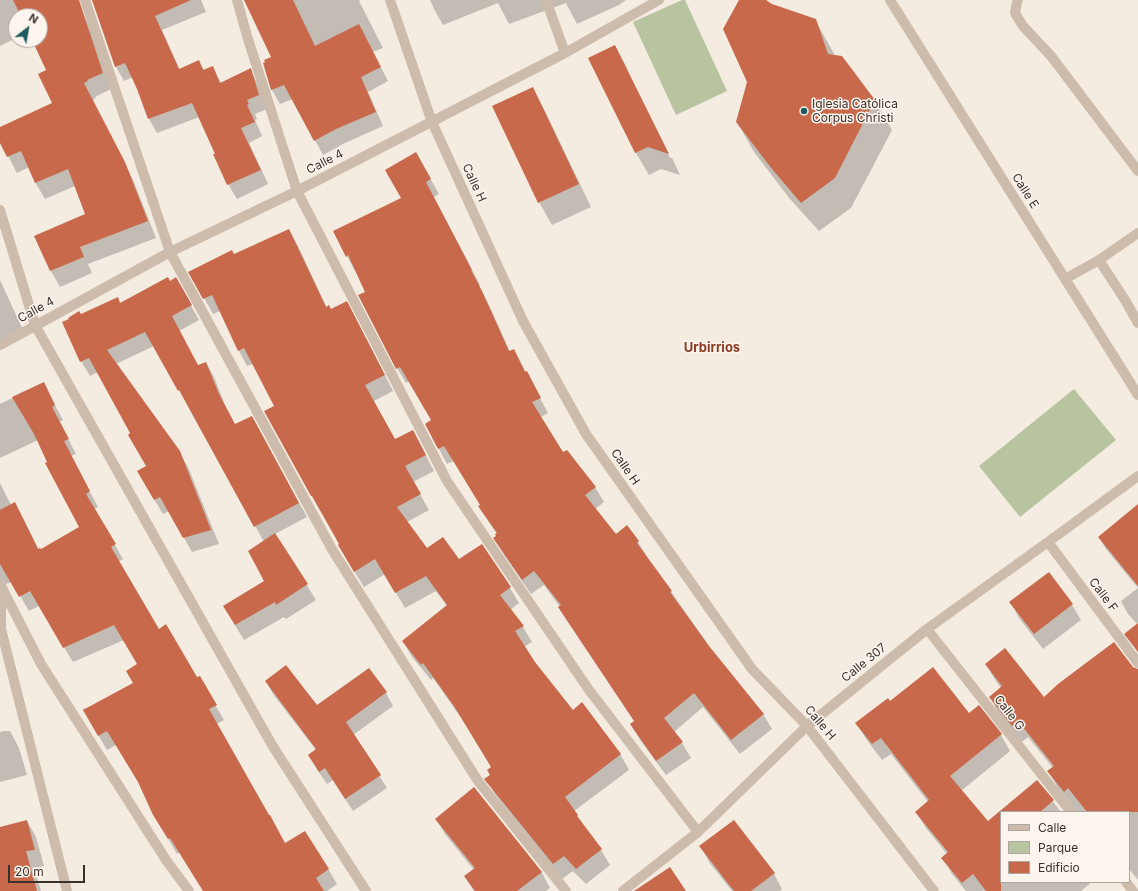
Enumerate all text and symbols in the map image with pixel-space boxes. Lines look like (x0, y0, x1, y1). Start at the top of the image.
north arrow (8, 8, 48, 48)
text: N (26, 10, 41, 27)
place label: Iglesia Católica Corpus Christi (812, 97, 898, 125)
marker: Iglesia Católica Corpus Christi (799, 106, 809, 116)
street label: Calle 4 (304, 147, 346, 177)
street label: Calle H (459, 162, 489, 204)
street label: Calle E (1009, 171, 1041, 211)
street label: Calle 4 (15, 294, 57, 326)
district label: Urbirrios (684, 340, 740, 356)
street label: Calle H (607, 446, 643, 488)
street label: Calle F (1086, 575, 1120, 615)
street label: Calle 307 (839, 641, 889, 685)
street label: Calle G (991, 693, 1027, 733)
street label: Calle H (801, 703, 839, 743)
legend (1000, 811, 1130, 883)
text: Calle (1038, 820, 1066, 835)
text: Parque (1038, 840, 1078, 855)
scale bar (10, 857, 87, 883)
text: Edificio (1038, 860, 1080, 875)
text: 20 m (15, 864, 44, 879)

